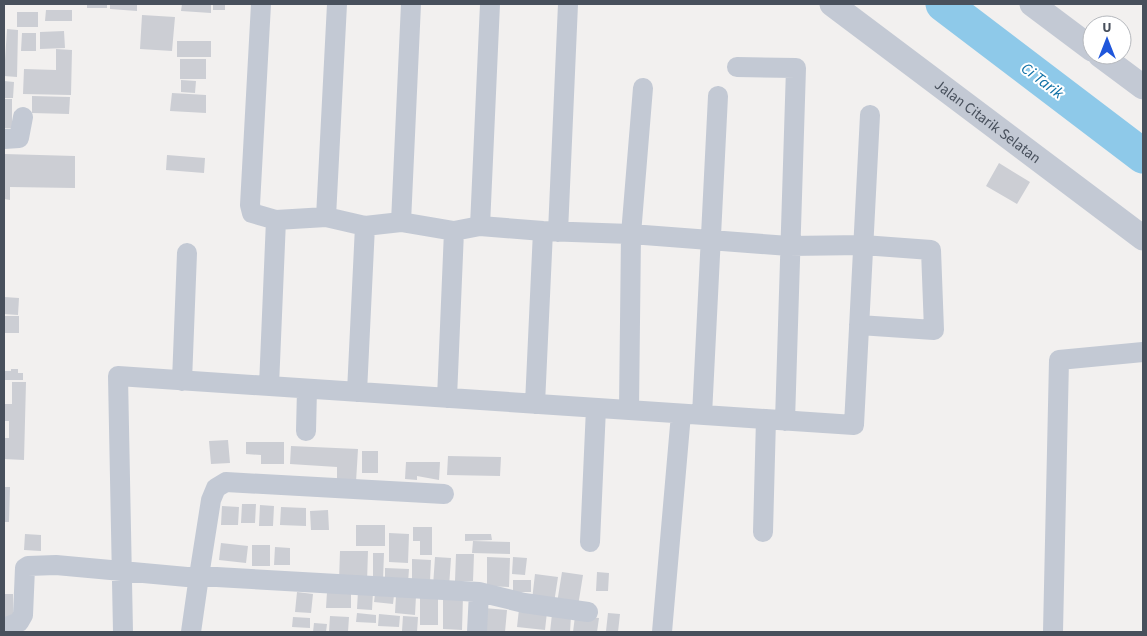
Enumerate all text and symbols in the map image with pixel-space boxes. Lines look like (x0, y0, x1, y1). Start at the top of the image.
north arrow (1082, 15, 1132, 65)
text: U (1102, 18, 1112, 38)
water label: Ci Tarik (1017, 57, 1069, 104)
street label: Jalan Citarik Selatan (930, 75, 1045, 169)

